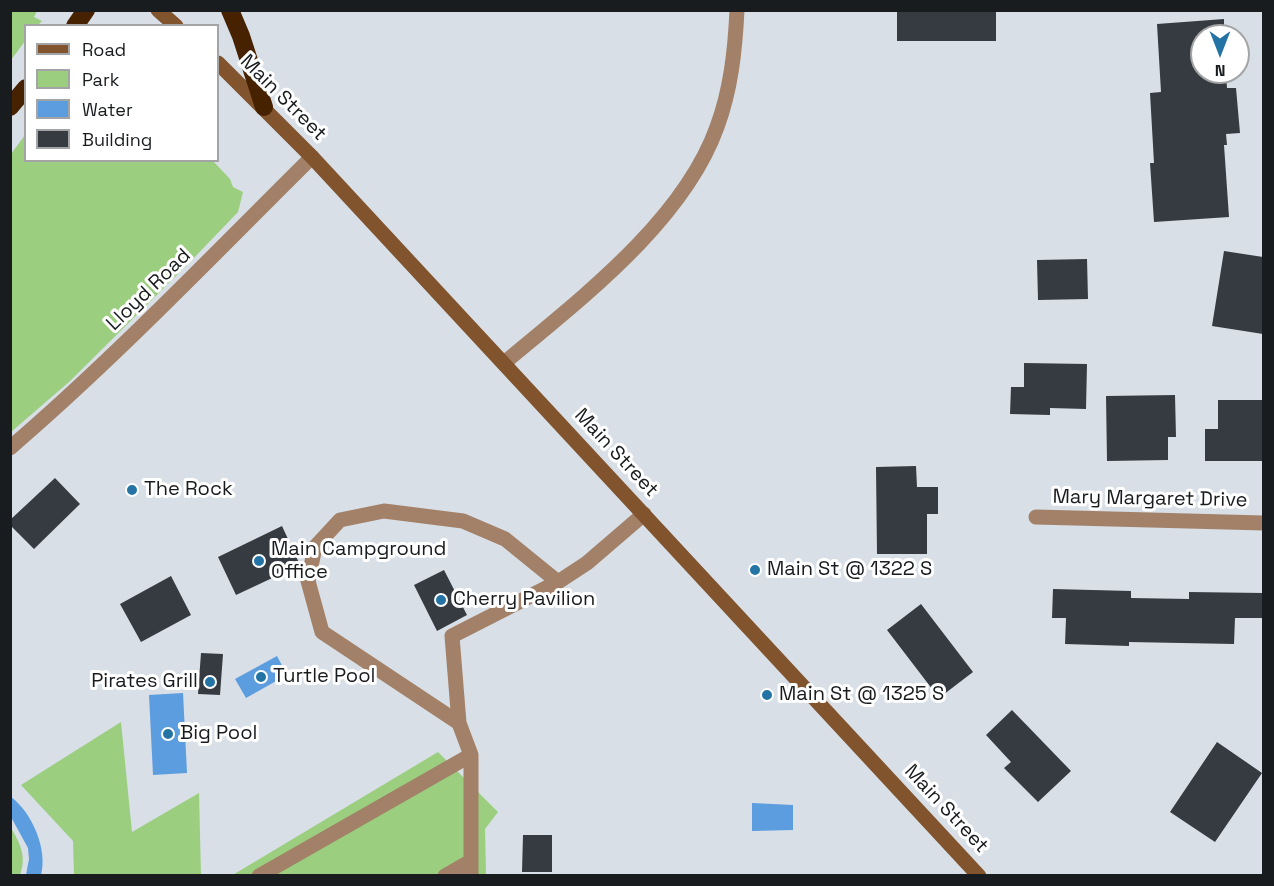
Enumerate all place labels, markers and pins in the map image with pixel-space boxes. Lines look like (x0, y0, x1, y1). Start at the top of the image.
place label: The Rock (144, 478, 233, 502)
marker: The Rock (125, 483, 139, 497)
place label: Main Campground Office (271, 538, 446, 585)
marker: Main Campground Office (252, 554, 266, 568)
place label: Main St @ 1322 S (767, 558, 932, 582)
marker: Main St @ 1322 S (748, 563, 762, 577)
place label: Cherry Pavilion (453, 588, 595, 612)
marker: Cherry Pavilion (434, 593, 448, 607)
place label: Turtle Pool (273, 665, 375, 689)
place label: Pirates Grill (91, 670, 198, 694)
marker: Turtle Pool (254, 670, 268, 684)
marker: Pirates Grill (203, 675, 217, 689)
place label: Main St @ 1325 S (779, 683, 944, 707)
marker: Main St @ 1325 S (760, 688, 774, 702)
place label: Big Pool (180, 722, 257, 746)
marker: Big Pool (161, 727, 175, 741)

